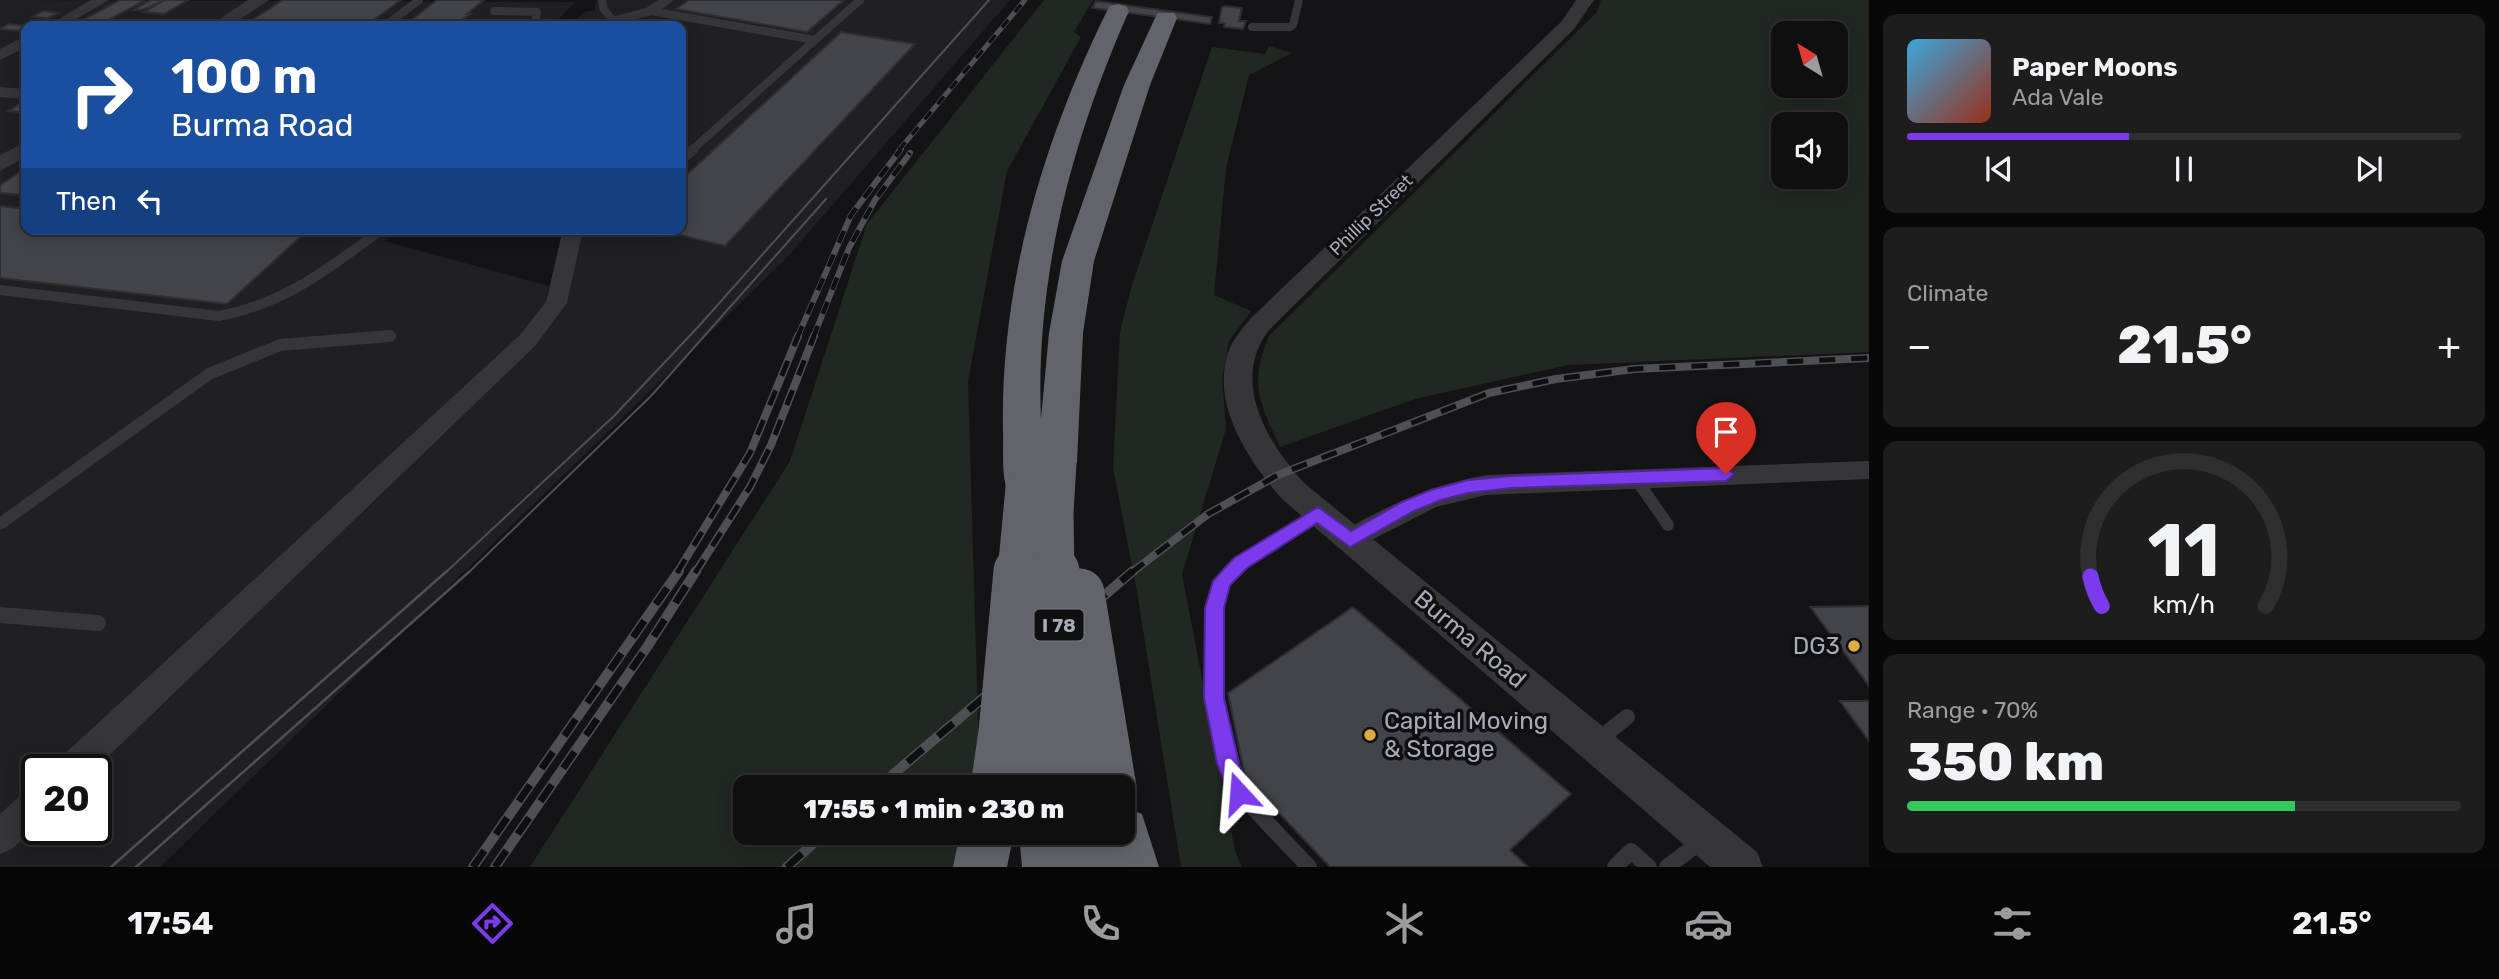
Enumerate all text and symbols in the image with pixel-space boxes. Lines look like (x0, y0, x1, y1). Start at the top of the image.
north arrow (1771, 21, 1848, 98)
map controls (1771, 21, 1848, 189)
text: 100 m (171, 47, 317, 105)
icon: right (56, 49, 147, 140)
text: Paper Moons (2012, 52, 2178, 83)
text: Ada Vale (2012, 83, 2104, 111)
text: Burma Road (171, 106, 354, 144)
button: sound (1771, 112, 1848, 189)
icon: previous (1980, 150, 2018, 188)
icon: pause (2165, 150, 2203, 188)
icon: next (2350, 150, 2388, 188)
street label: Phillip Street (1325, 170, 1417, 260)
icon: left (131, 182, 169, 220)
text: Then (56, 186, 117, 217)
text: Climate (1907, 279, 1988, 307)
text: 21.5° (2117, 314, 2252, 376)
text: − (1907, 323, 1932, 369)
text: + (2437, 323, 2461, 369)
pin (1696, 402, 1756, 474)
icon: arrive (1707, 413, 1745, 451)
text: 11 (2148, 509, 2220, 595)
street label: Burma Road (1409, 584, 1531, 694)
text: km/h (2153, 590, 2215, 619)
road number: I 78 (1034, 610, 1084, 640)
place label: DG3 (1793, 632, 1840, 660)
marker: DG3 (1846, 638, 1862, 654)
text: Range · 70% (1907, 696, 2038, 724)
place label: Capital Moving & Storage (1384, 707, 1548, 763)
marker: Capital Moving & Storage (1362, 727, 1378, 743)
text: 350 km (1907, 731, 2104, 793)
speed limit sign: 20 (21, 754, 112, 845)
position arrow (1202, 756, 1276, 830)
text: 17:55 · 1 min · 230 m (804, 794, 1064, 825)
icon: directions (468, 899, 517, 948)
icon: music (772, 899, 821, 948)
icon: phone (1076, 899, 1125, 948)
icon: climate (1380, 899, 1429, 948)
icon: car (1684, 899, 1733, 948)
icon: filters (1988, 899, 2037, 948)
text: 17:54 (127, 904, 214, 942)
text: 21.5° (2292, 904, 2372, 942)

